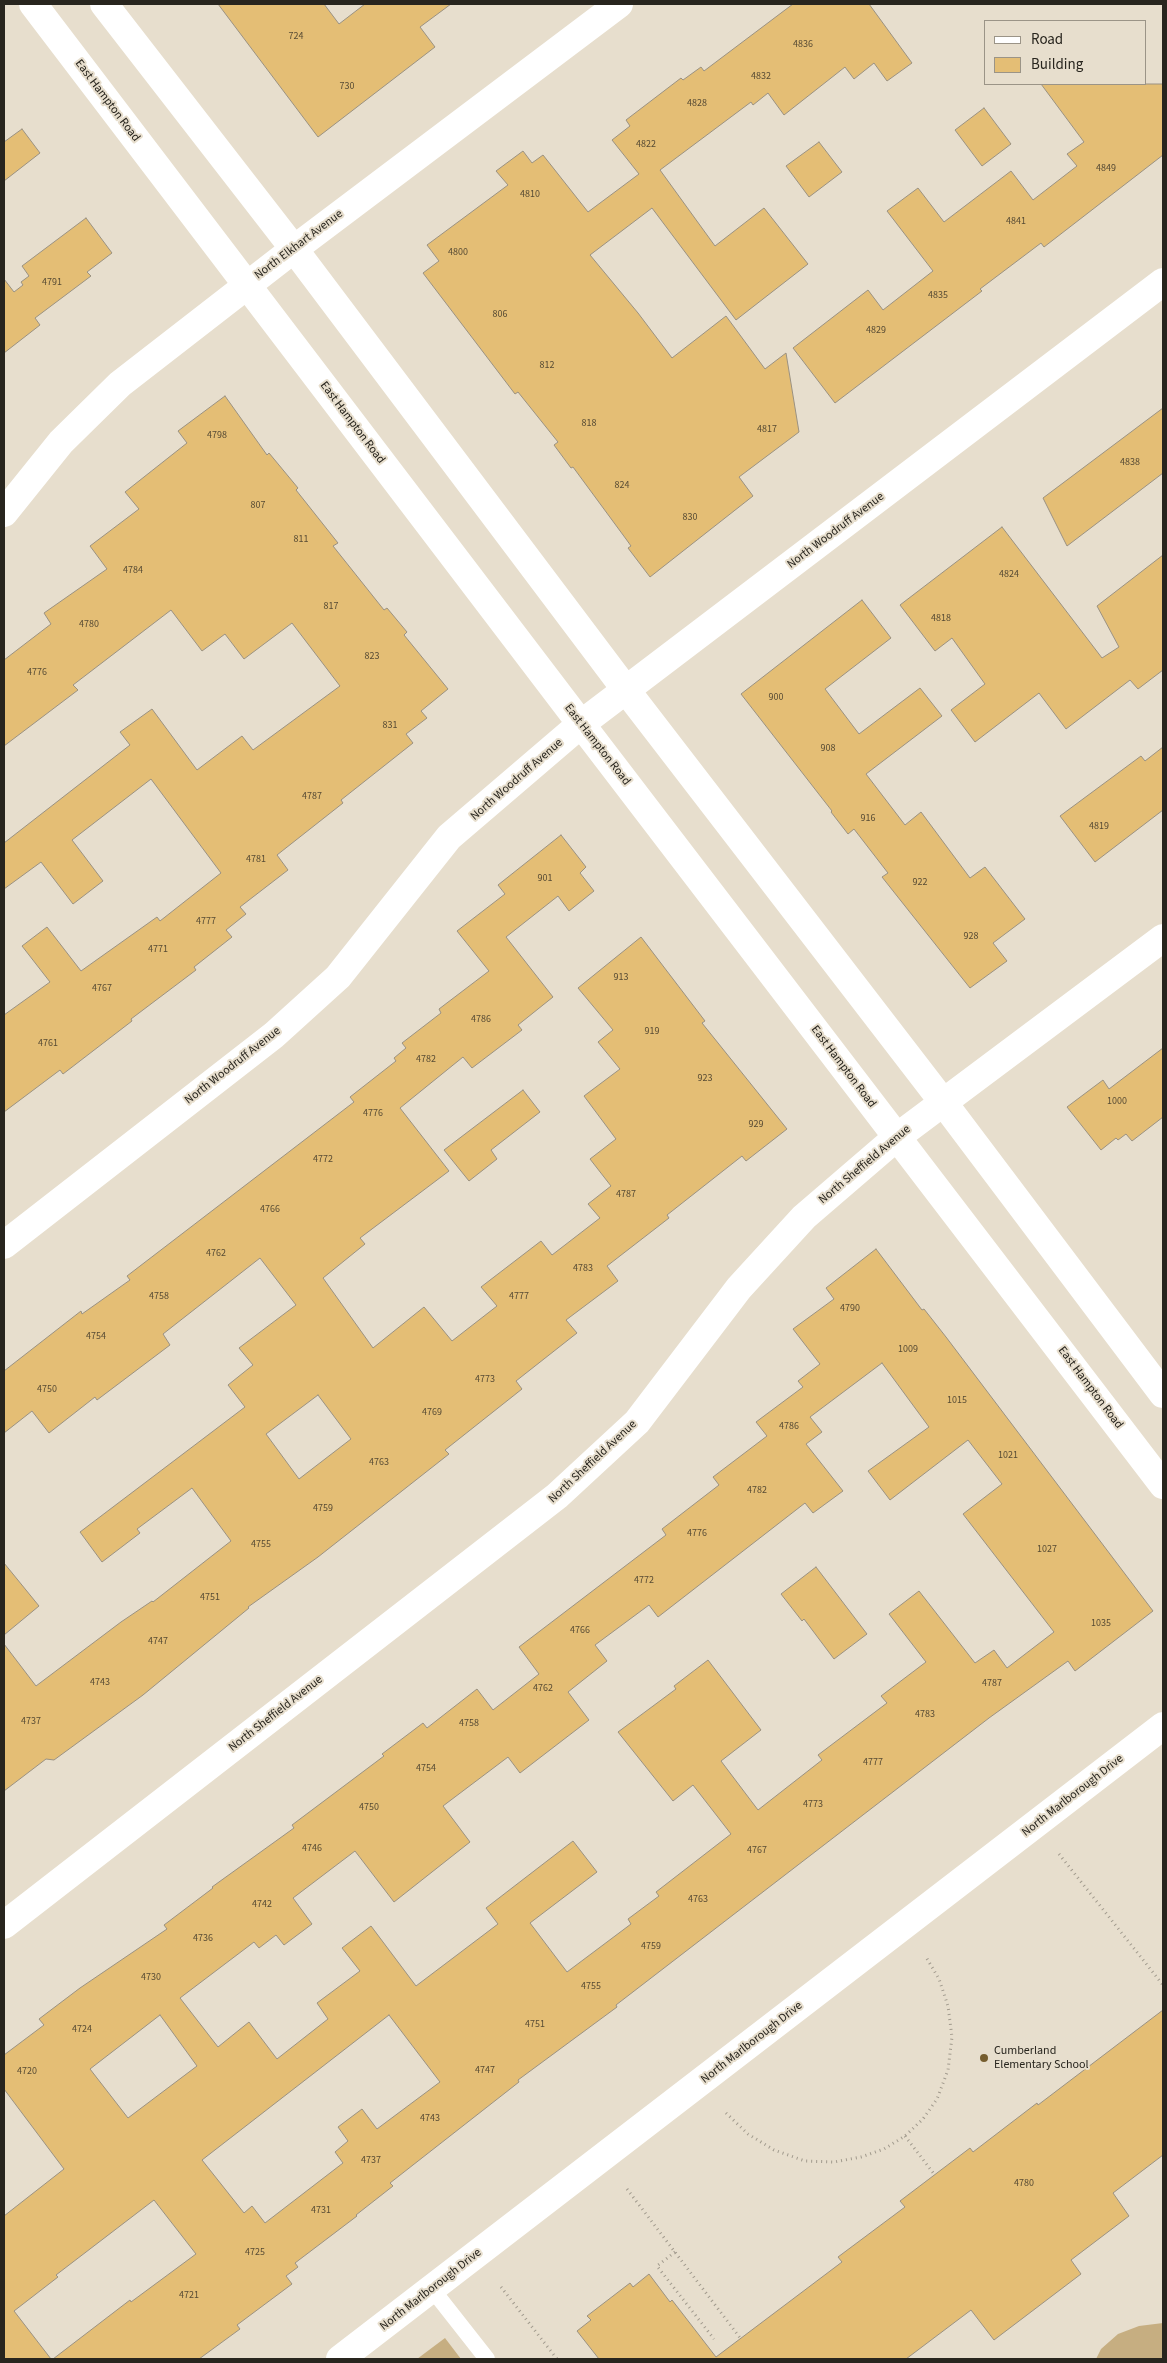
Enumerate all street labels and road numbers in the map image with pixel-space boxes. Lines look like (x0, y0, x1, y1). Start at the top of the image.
street label: East Hampton Road (71, 57, 143, 145)
street label: North Elkhart Avenue (252, 207, 346, 283)
street label: East Hampton Road (316, 379, 388, 467)
street label: North Woodruff Avenue (785, 490, 887, 572)
street label: East Hampton Road (561, 702, 633, 788)
street label: North Woodruff Avenue (468, 736, 566, 824)
street label: East Hampton Road (807, 1023, 879, 1111)
street label: North Woodruff Avenue (182, 1024, 284, 1108)
street label: North Sheffield Avenue (816, 1122, 914, 1208)
street label: East Hampton Road (1054, 1344, 1126, 1432)
street label: North Sheffield Avenue (546, 1417, 640, 1507)
street label: North Sheffield Avenue (226, 1673, 326, 1755)
street label: North Marlborough Drive (1019, 1752, 1127, 1840)
street label: North Marlborough Drive (698, 1999, 806, 2087)
street label: North Marlborough Drive (377, 2246, 485, 2334)

